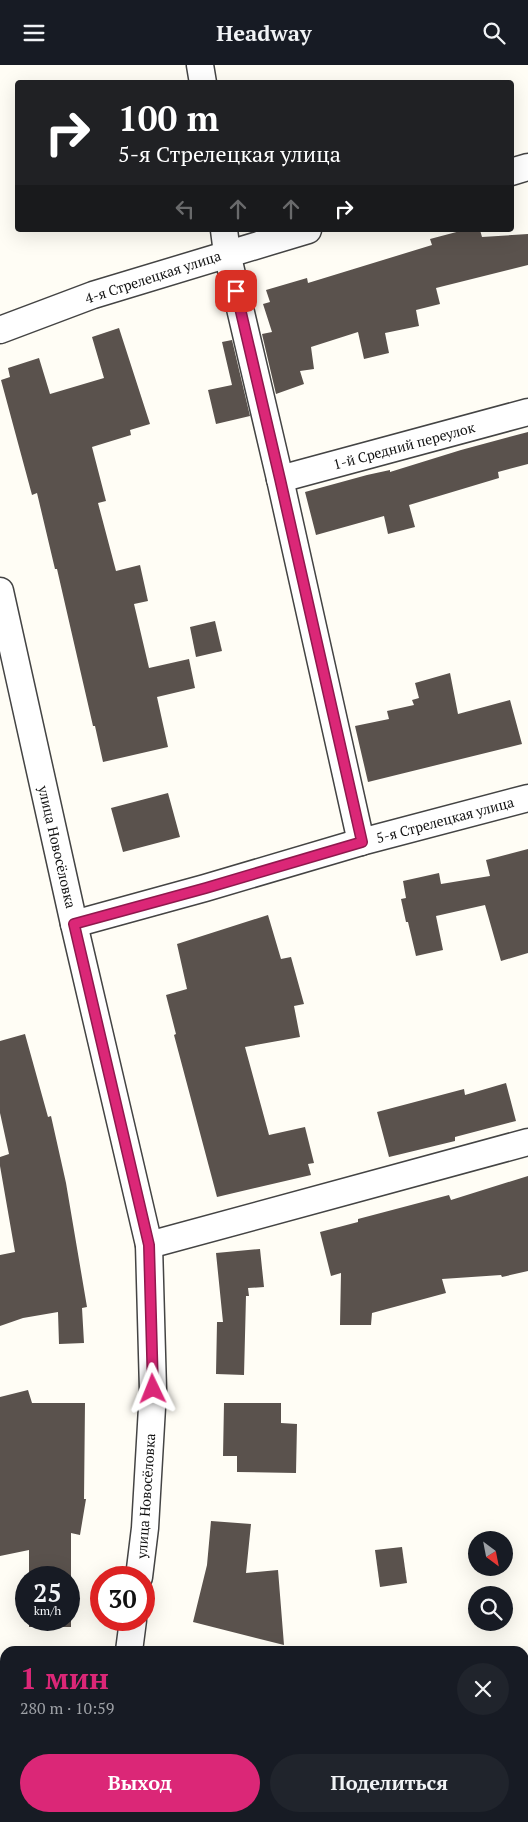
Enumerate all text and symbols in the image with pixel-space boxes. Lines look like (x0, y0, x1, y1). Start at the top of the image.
text: Headway (216, 18, 312, 47)
icon: menu (20, 19, 48, 47)
icon: search (480, 19, 508, 47)
text: 100 m (118, 95, 219, 141)
icon: right (35, 100, 100, 165)
text: 5-я Стрелецкая улица (118, 139, 341, 168)
icon: left (171, 195, 199, 223)
icon: ahead (224, 195, 252, 223)
icon: ahead (277, 195, 305, 223)
icon: right (330, 195, 358, 223)
street label: 4-я Стрелецкая улица (82, 246, 223, 307)
pin (215, 270, 257, 312)
icon: arrive (222, 277, 250, 305)
street label: 1-й Средний переулок (331, 417, 477, 474)
street label: улица Новосёловка (34, 783, 81, 910)
street label: 5-я Стрелецкая улица (374, 792, 516, 847)
position arrow (126, 1362, 178, 1414)
street label: улица Новосёловка (132, 1433, 159, 1560)
north arrow (468, 1531, 512, 1576)
map controls (468, 1531, 513, 1631)
speed limit sign: 30 (90, 1566, 155, 1631)
text: 25 (33, 1576, 62, 1609)
button: search (468, 1586, 513, 1631)
text: km/h (34, 1603, 61, 1618)
text: 1 мин (20, 1658, 109, 1698)
button: close (457, 1663, 509, 1715)
text: 280 m · 10:59 (20, 1697, 114, 1719)
button: Выход (20, 1754, 260, 1812)
button: Поделиться (270, 1754, 509, 1812)

